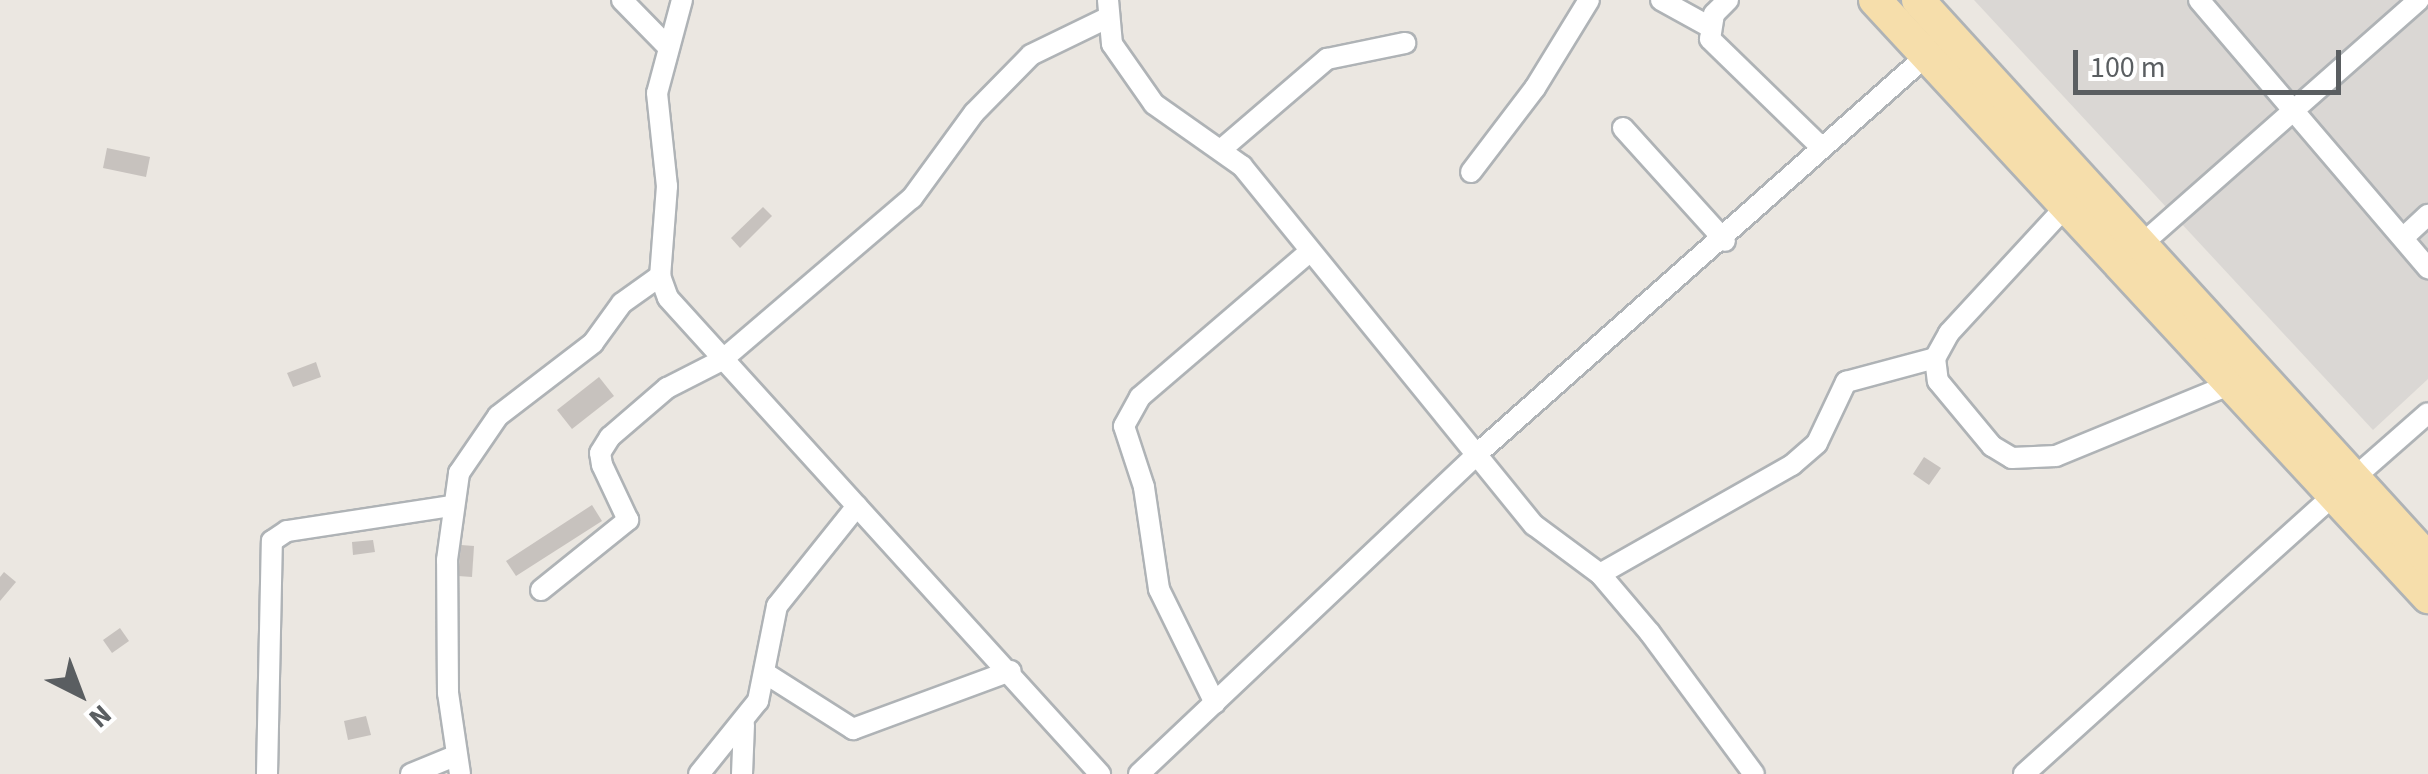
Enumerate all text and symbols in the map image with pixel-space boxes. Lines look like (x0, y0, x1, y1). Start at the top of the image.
scale bar (2078, 30, 2346, 92)
text: 100 m (2090, 46, 2166, 89)
north arrow (30, 644, 130, 744)
text: N (80, 695, 120, 737)

